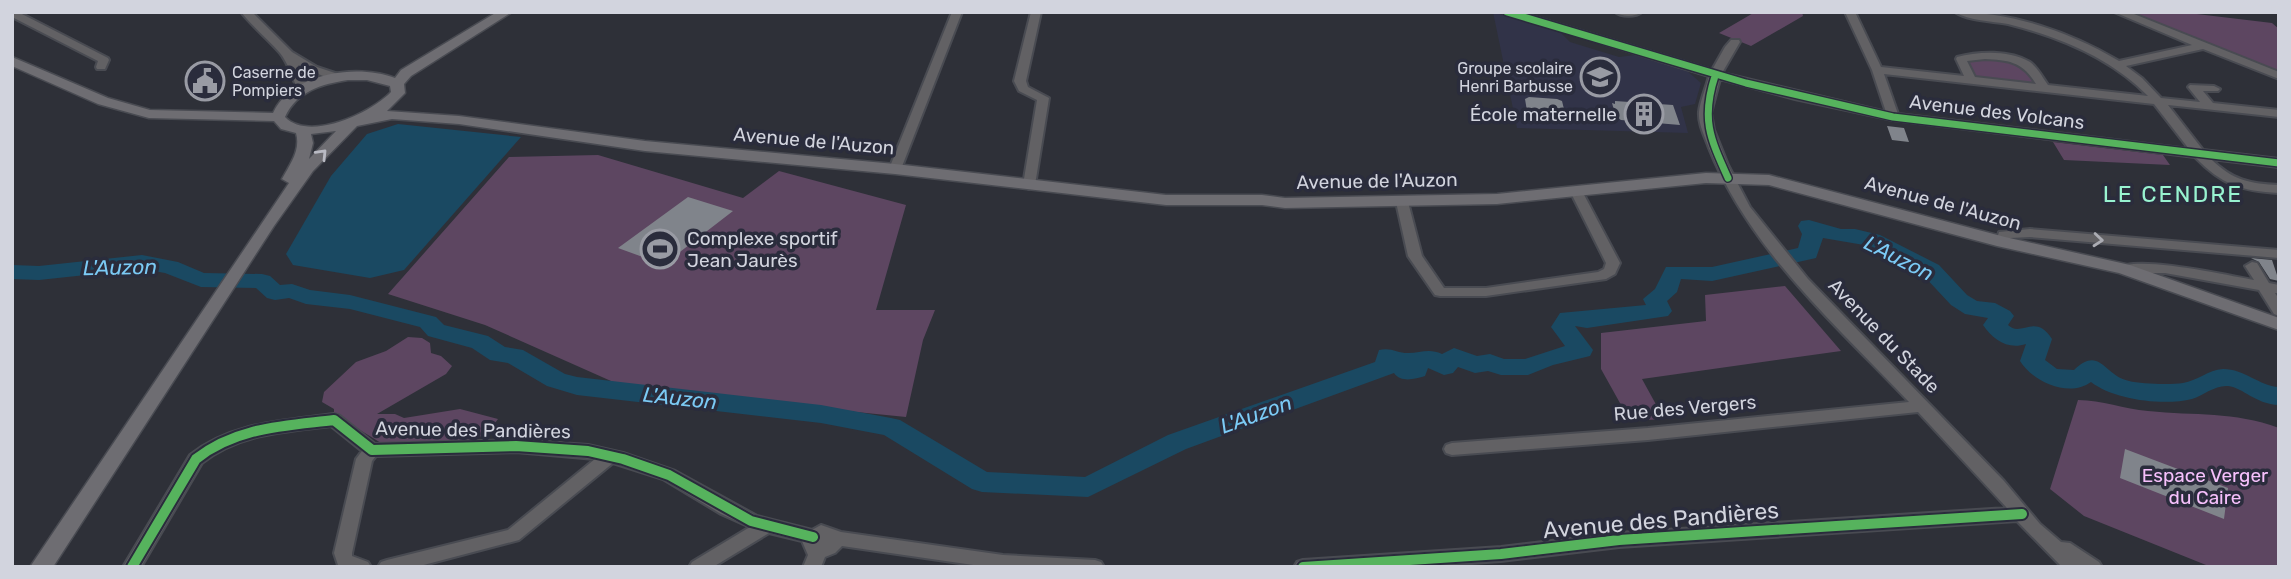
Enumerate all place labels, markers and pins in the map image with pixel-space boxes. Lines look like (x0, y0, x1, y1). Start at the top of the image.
school or university icon: Groupe scolaire Henri Barbusse (1579, 56, 1621, 98)
place label: Groupe scolaire Henri Barbusse (1457, 59, 1573, 96)
public building icon: Caserne de Pompiers (184, 60, 226, 102)
place label: Caserne de Pompiers (232, 63, 316, 100)
building icon: École maternelle (1623, 93, 1665, 135)
place label: École maternelle (1470, 103, 1617, 126)
place label: Complexe sportif Jean Jaurès (687, 227, 838, 272)
sports icon: Complexe sportif Jean Jaurès (639, 228, 681, 270)

